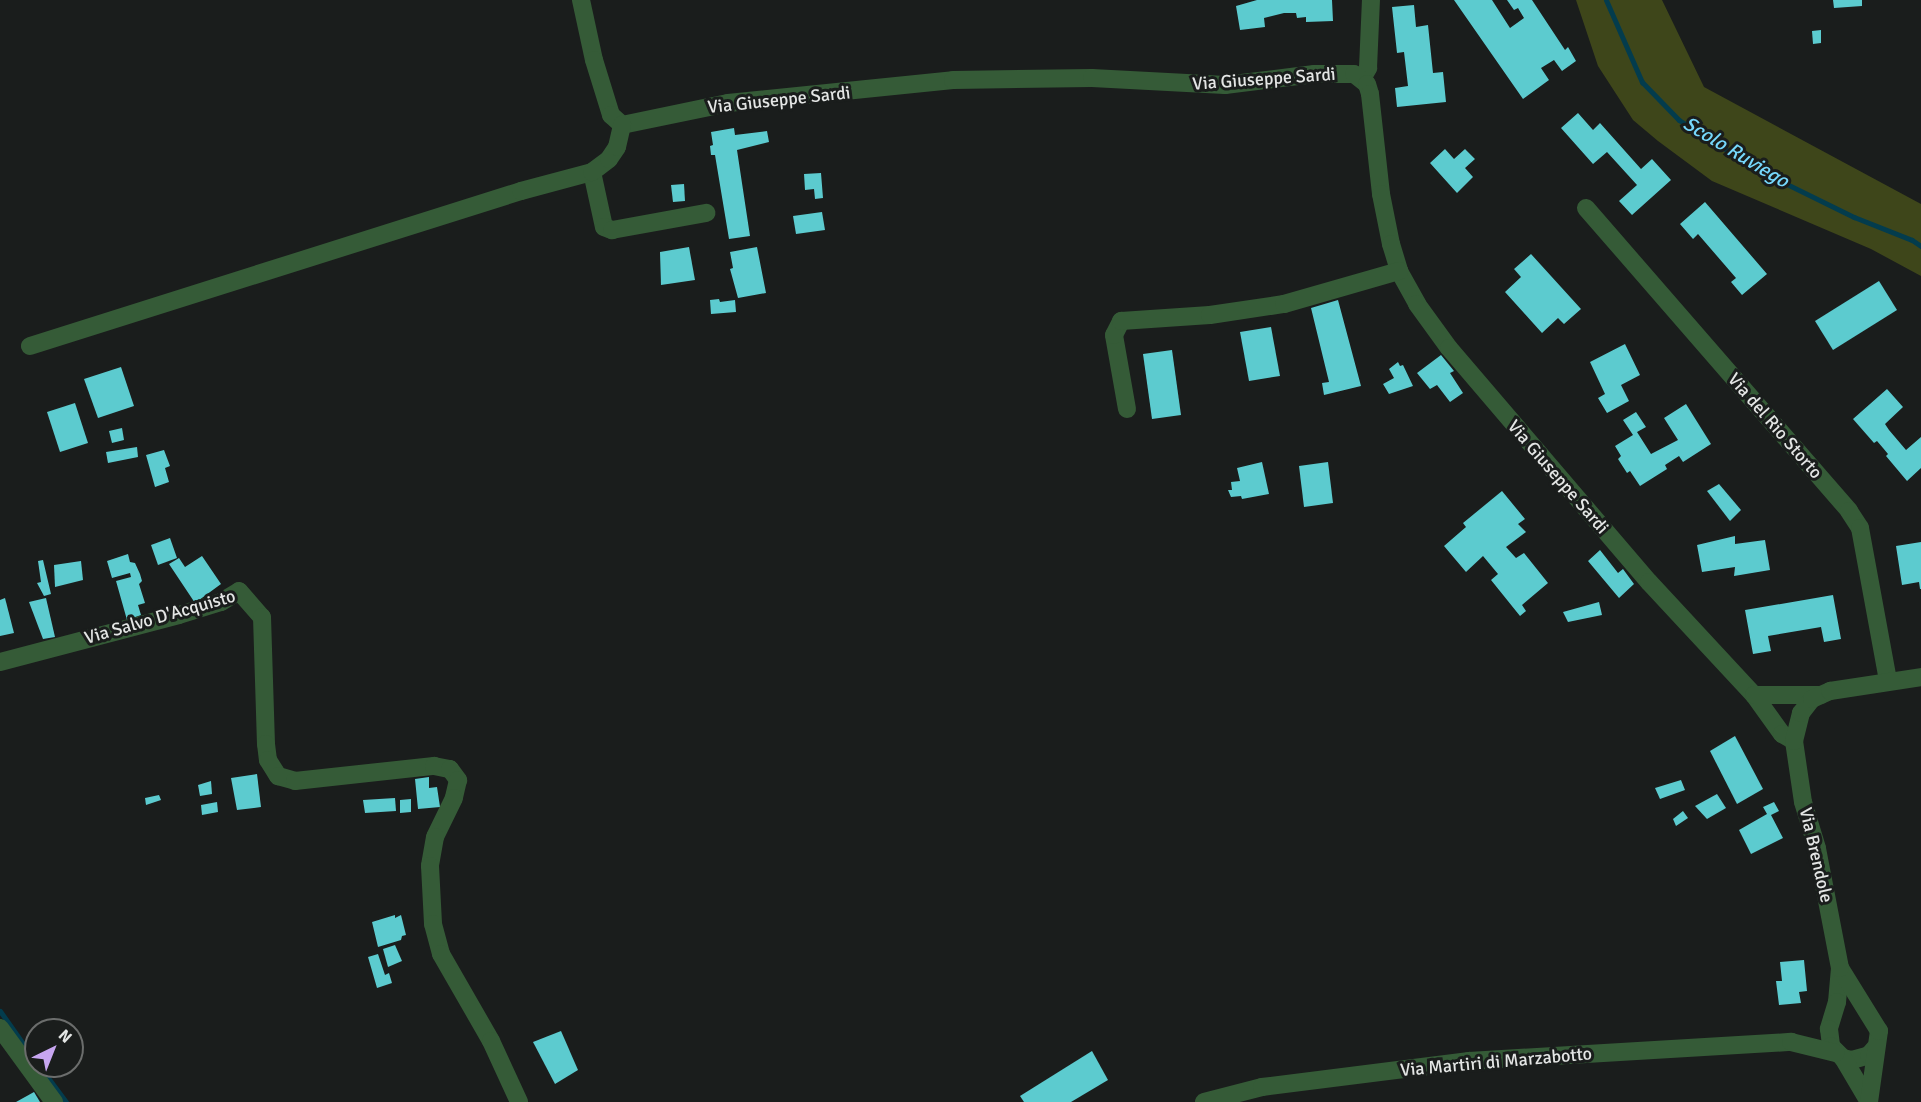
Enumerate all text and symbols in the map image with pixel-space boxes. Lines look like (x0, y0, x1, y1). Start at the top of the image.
street label: Via Giuseppe Sardi (1192, 63, 1336, 95)
street label: Via Giuseppe Sardi (707, 82, 851, 118)
water label: Scolo Ruviego (1679, 111, 1793, 193)
street label: Via del Rio Storto (1723, 369, 1827, 483)
street label: Via Giuseppe Sardi (1503, 416, 1613, 538)
street label: Via Salvo D'Acquisto (82, 585, 238, 649)
street label: Via Brendole (1795, 805, 1837, 905)
north arrow (24, 1018, 84, 1078)
text: N (54, 1025, 76, 1047)
street label: Via Martiri di Marzabotto (1399, 1043, 1593, 1081)

